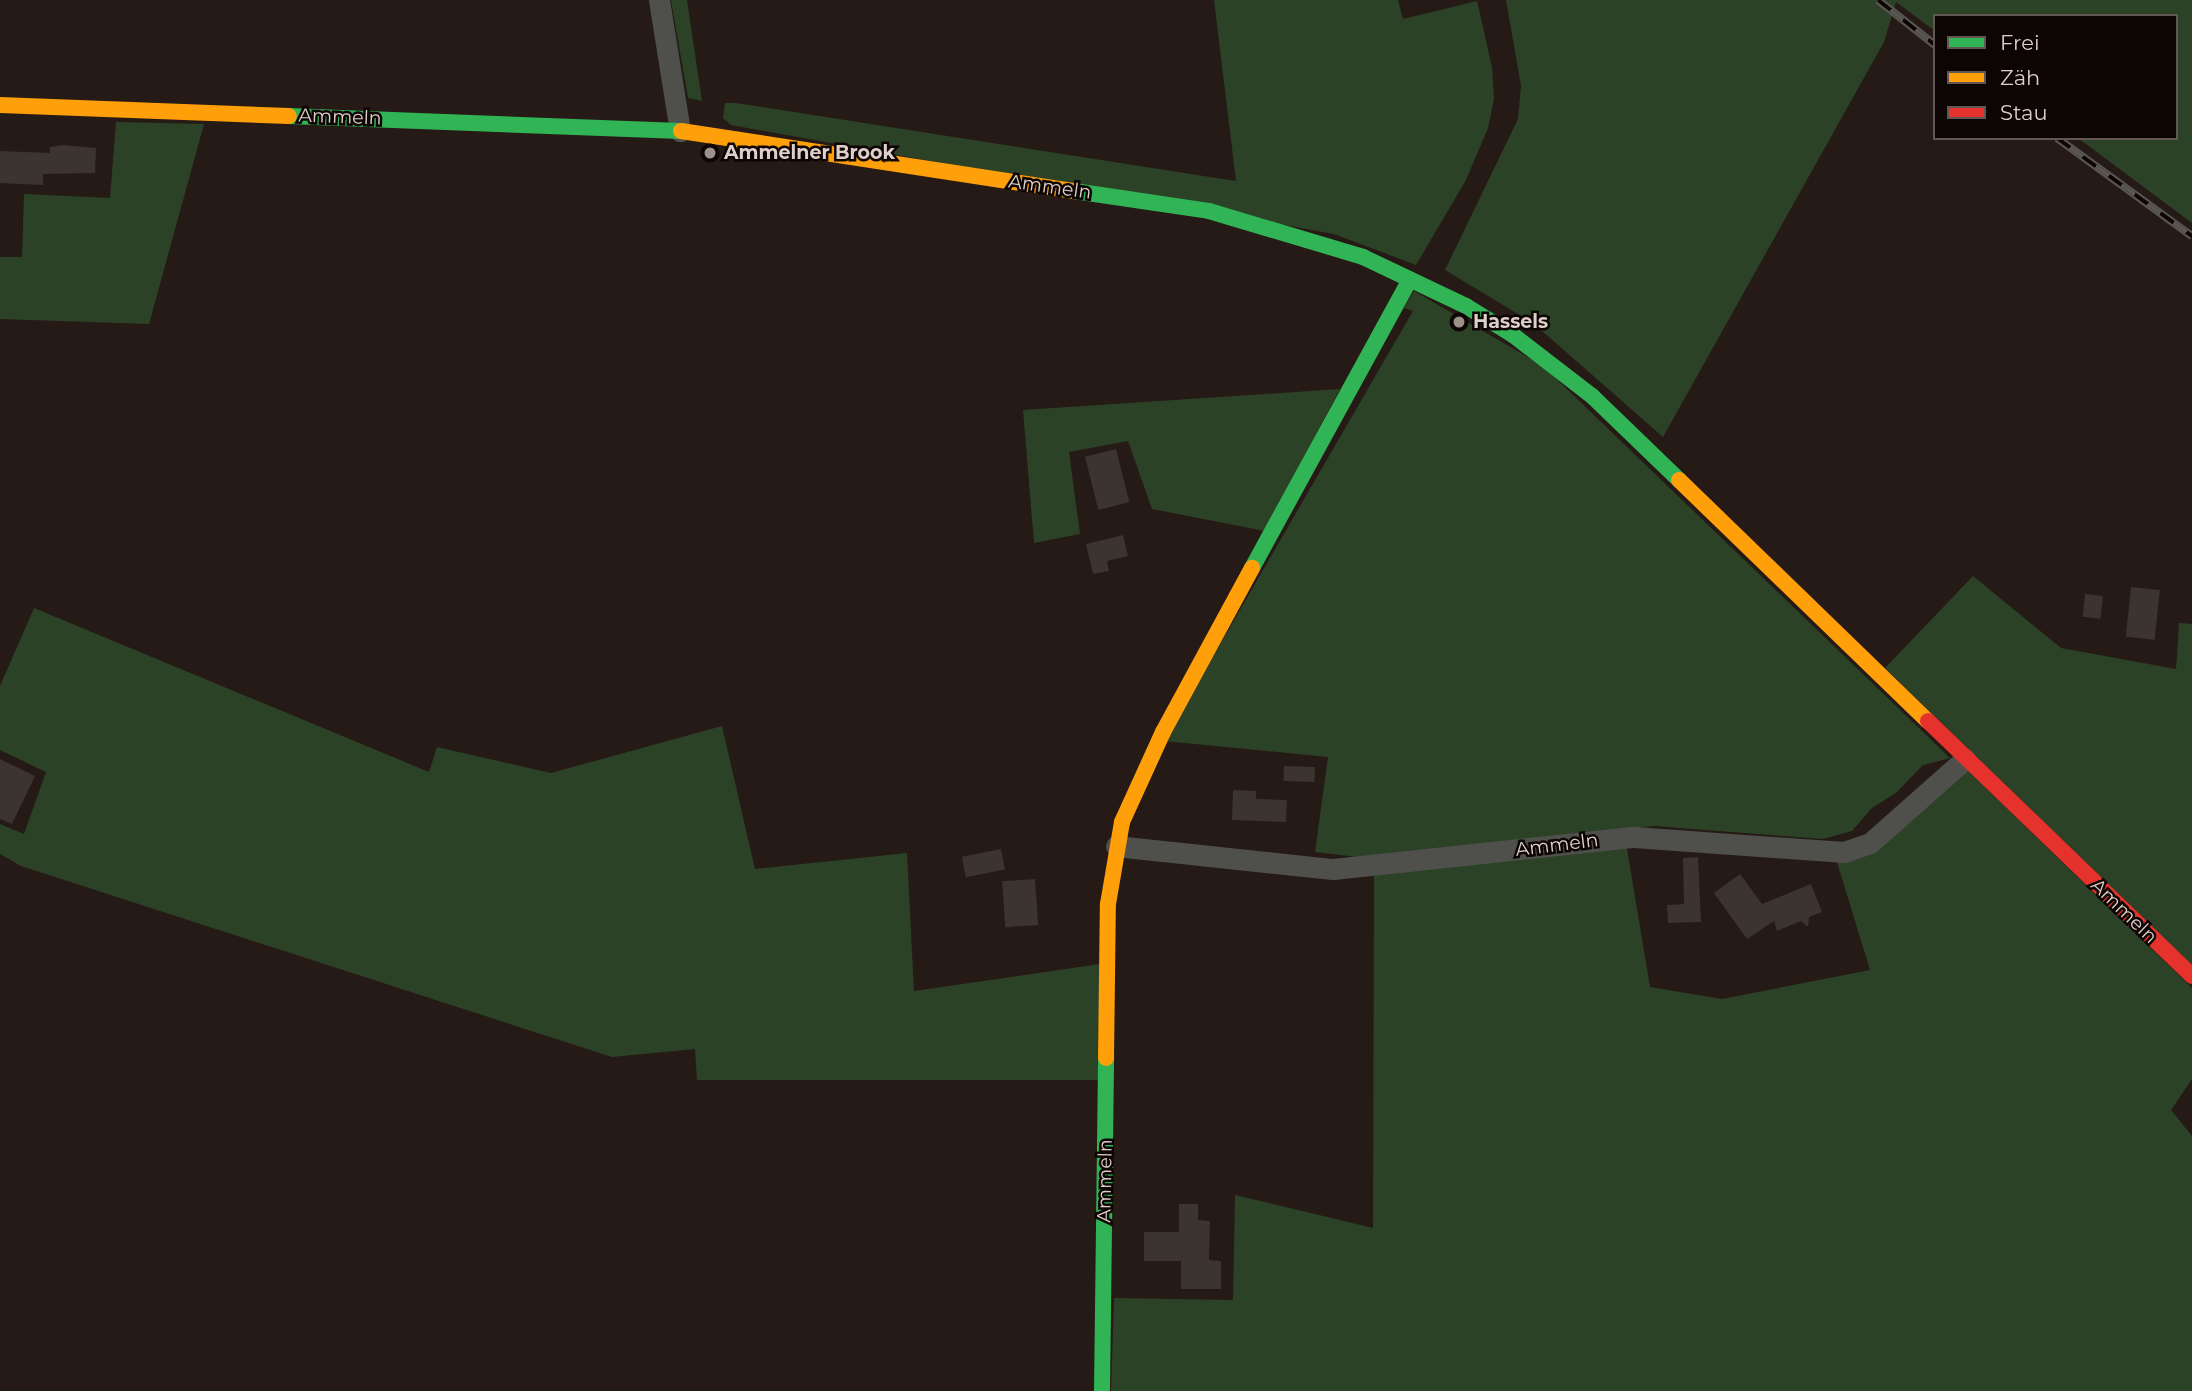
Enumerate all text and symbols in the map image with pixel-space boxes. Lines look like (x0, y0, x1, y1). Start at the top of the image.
legend (1933, 14, 2178, 140)
text: Frei (2000, 30, 2040, 55)
text: Zäh (2000, 65, 2040, 90)
text: Stau (2000, 100, 2048, 125)
street label: Ammeln (298, 104, 382, 130)
place label: Ammelner Brook (724, 142, 895, 164)
marker: Ammelner Brook (702, 145, 718, 161)
street label: Ammeln (1007, 170, 1093, 204)
place label: Hassels (1473, 311, 1548, 333)
marker: Hassels (1451, 314, 1467, 330)
street label: Ammeln (1514, 829, 1600, 861)
street label: Ammeln (2086, 874, 2162, 948)
street label: Ammeln (1093, 1139, 1117, 1223)

